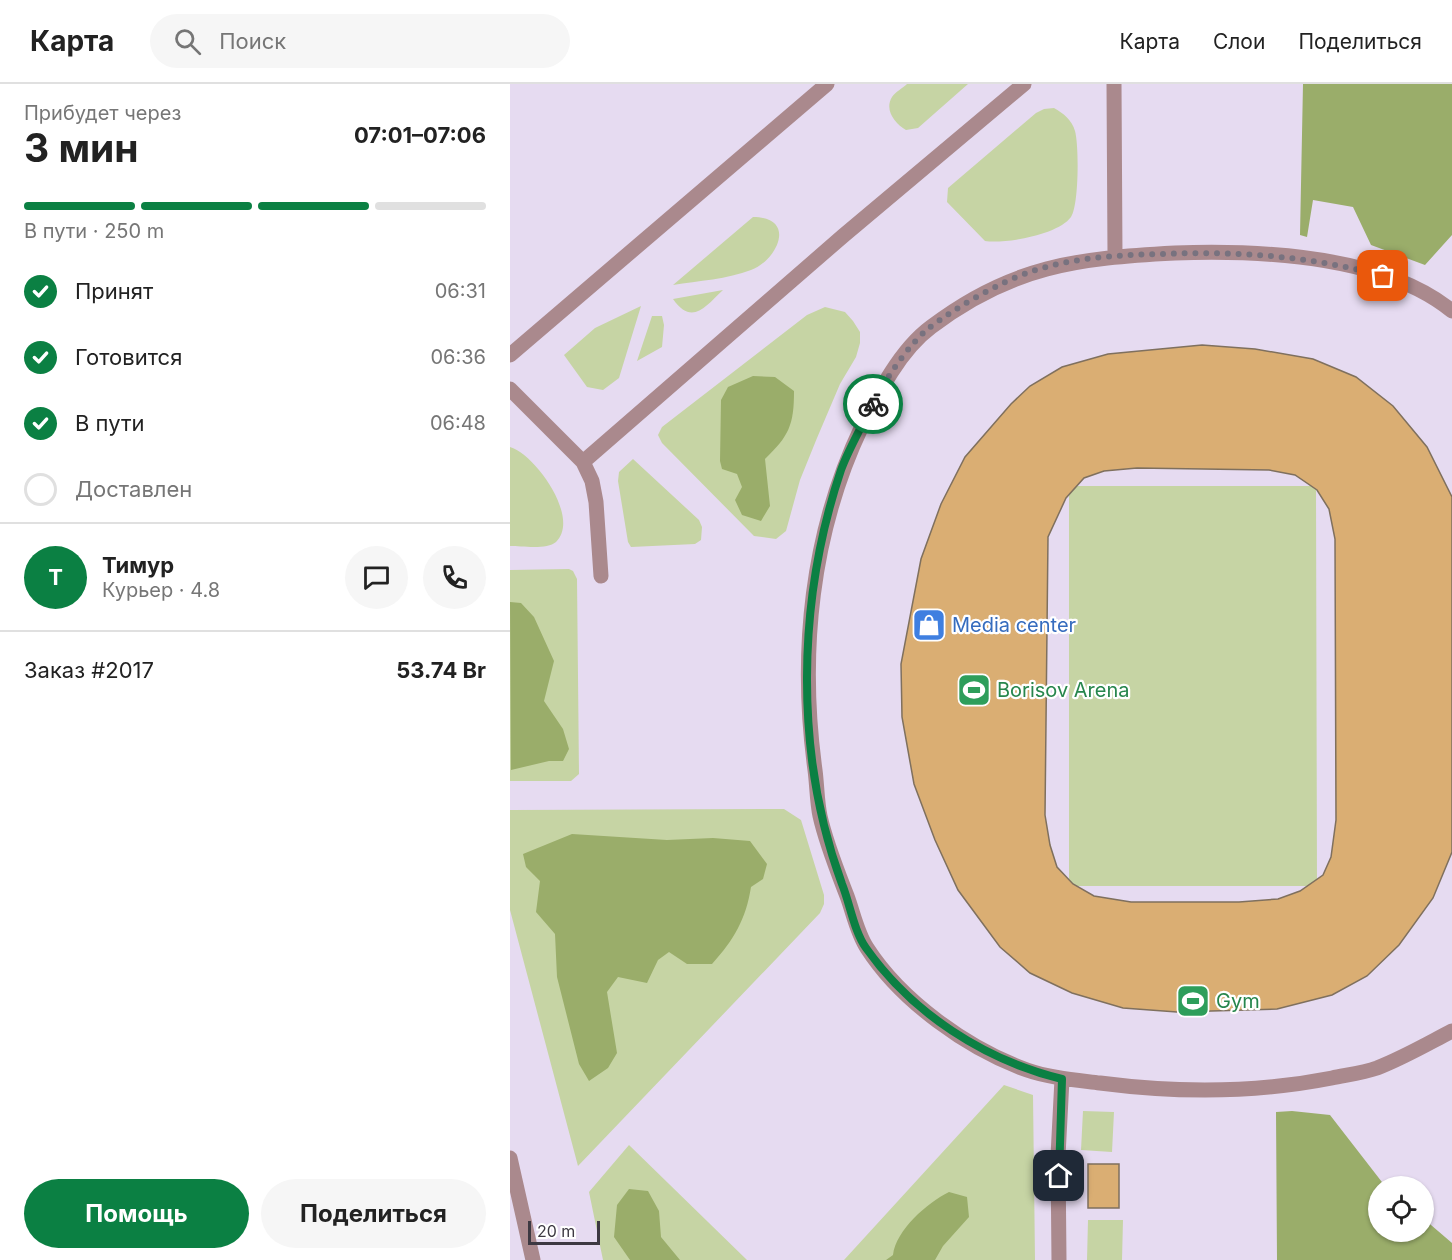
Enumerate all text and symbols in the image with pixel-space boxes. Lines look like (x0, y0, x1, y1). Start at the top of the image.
search box (150, 14, 570, 68)
text: Карта (30, 24, 114, 58)
icon: search (171, 25, 204, 58)
text: Поиск (219, 28, 286, 54)
text: Карта (1120, 29, 1180, 54)
text: Слои (1213, 29, 1265, 54)
text: Поделиться (1298, 29, 1422, 54)
text: Прибудет через (24, 101, 181, 125)
text: 07:01–07:06 (354, 122, 486, 148)
text: 3 мин (24, 124, 139, 171)
text: В пути · 250 m (24, 219, 164, 243)
pin (1357, 250, 1408, 301)
icon: bag (1366, 259, 1399, 292)
icon: check (24, 275, 57, 308)
text: Принят (75, 278, 153, 304)
text: 06:31 (435, 279, 486, 303)
icon: check (24, 341, 57, 374)
text: Готовится (75, 344, 182, 370)
text: 06:36 (430, 345, 486, 369)
courier (843, 374, 903, 434)
icon: bike (857, 388, 890, 421)
icon: check (24, 407, 57, 440)
text: В пути (75, 410, 144, 436)
text: 06:48 (430, 411, 486, 435)
text: Доставлен (75, 476, 192, 502)
button: chat (345, 546, 408, 609)
button: phone (423, 546, 486, 609)
text: Тимур (102, 552, 174, 578)
text: Т (48, 564, 63, 590)
text: Курьер · 4.8 (102, 578, 220, 602)
shop icon: Media center (911, 607, 947, 643)
place label: Media center (952, 613, 1077, 637)
text: Заказ #2017 (24, 657, 154, 683)
text: 53.74 Br (396, 657, 486, 683)
sports icon: Borisov Arena (956, 672, 992, 708)
place label: Borisov Arena (997, 678, 1130, 702)
sports icon: Gym (1175, 983, 1211, 1019)
place label: Gym (1216, 989, 1260, 1013)
pin (1033, 1150, 1084, 1201)
icon: home (1042, 1159, 1075, 1192)
map controls (1368, 1176, 1434, 1242)
button: locate (1368, 1176, 1434, 1242)
button: Помощь (24, 1179, 249, 1248)
button: Поделиться (261, 1179, 486, 1248)
scale bar (528, 1218, 600, 1246)
text: 20 m (537, 1221, 575, 1241)

